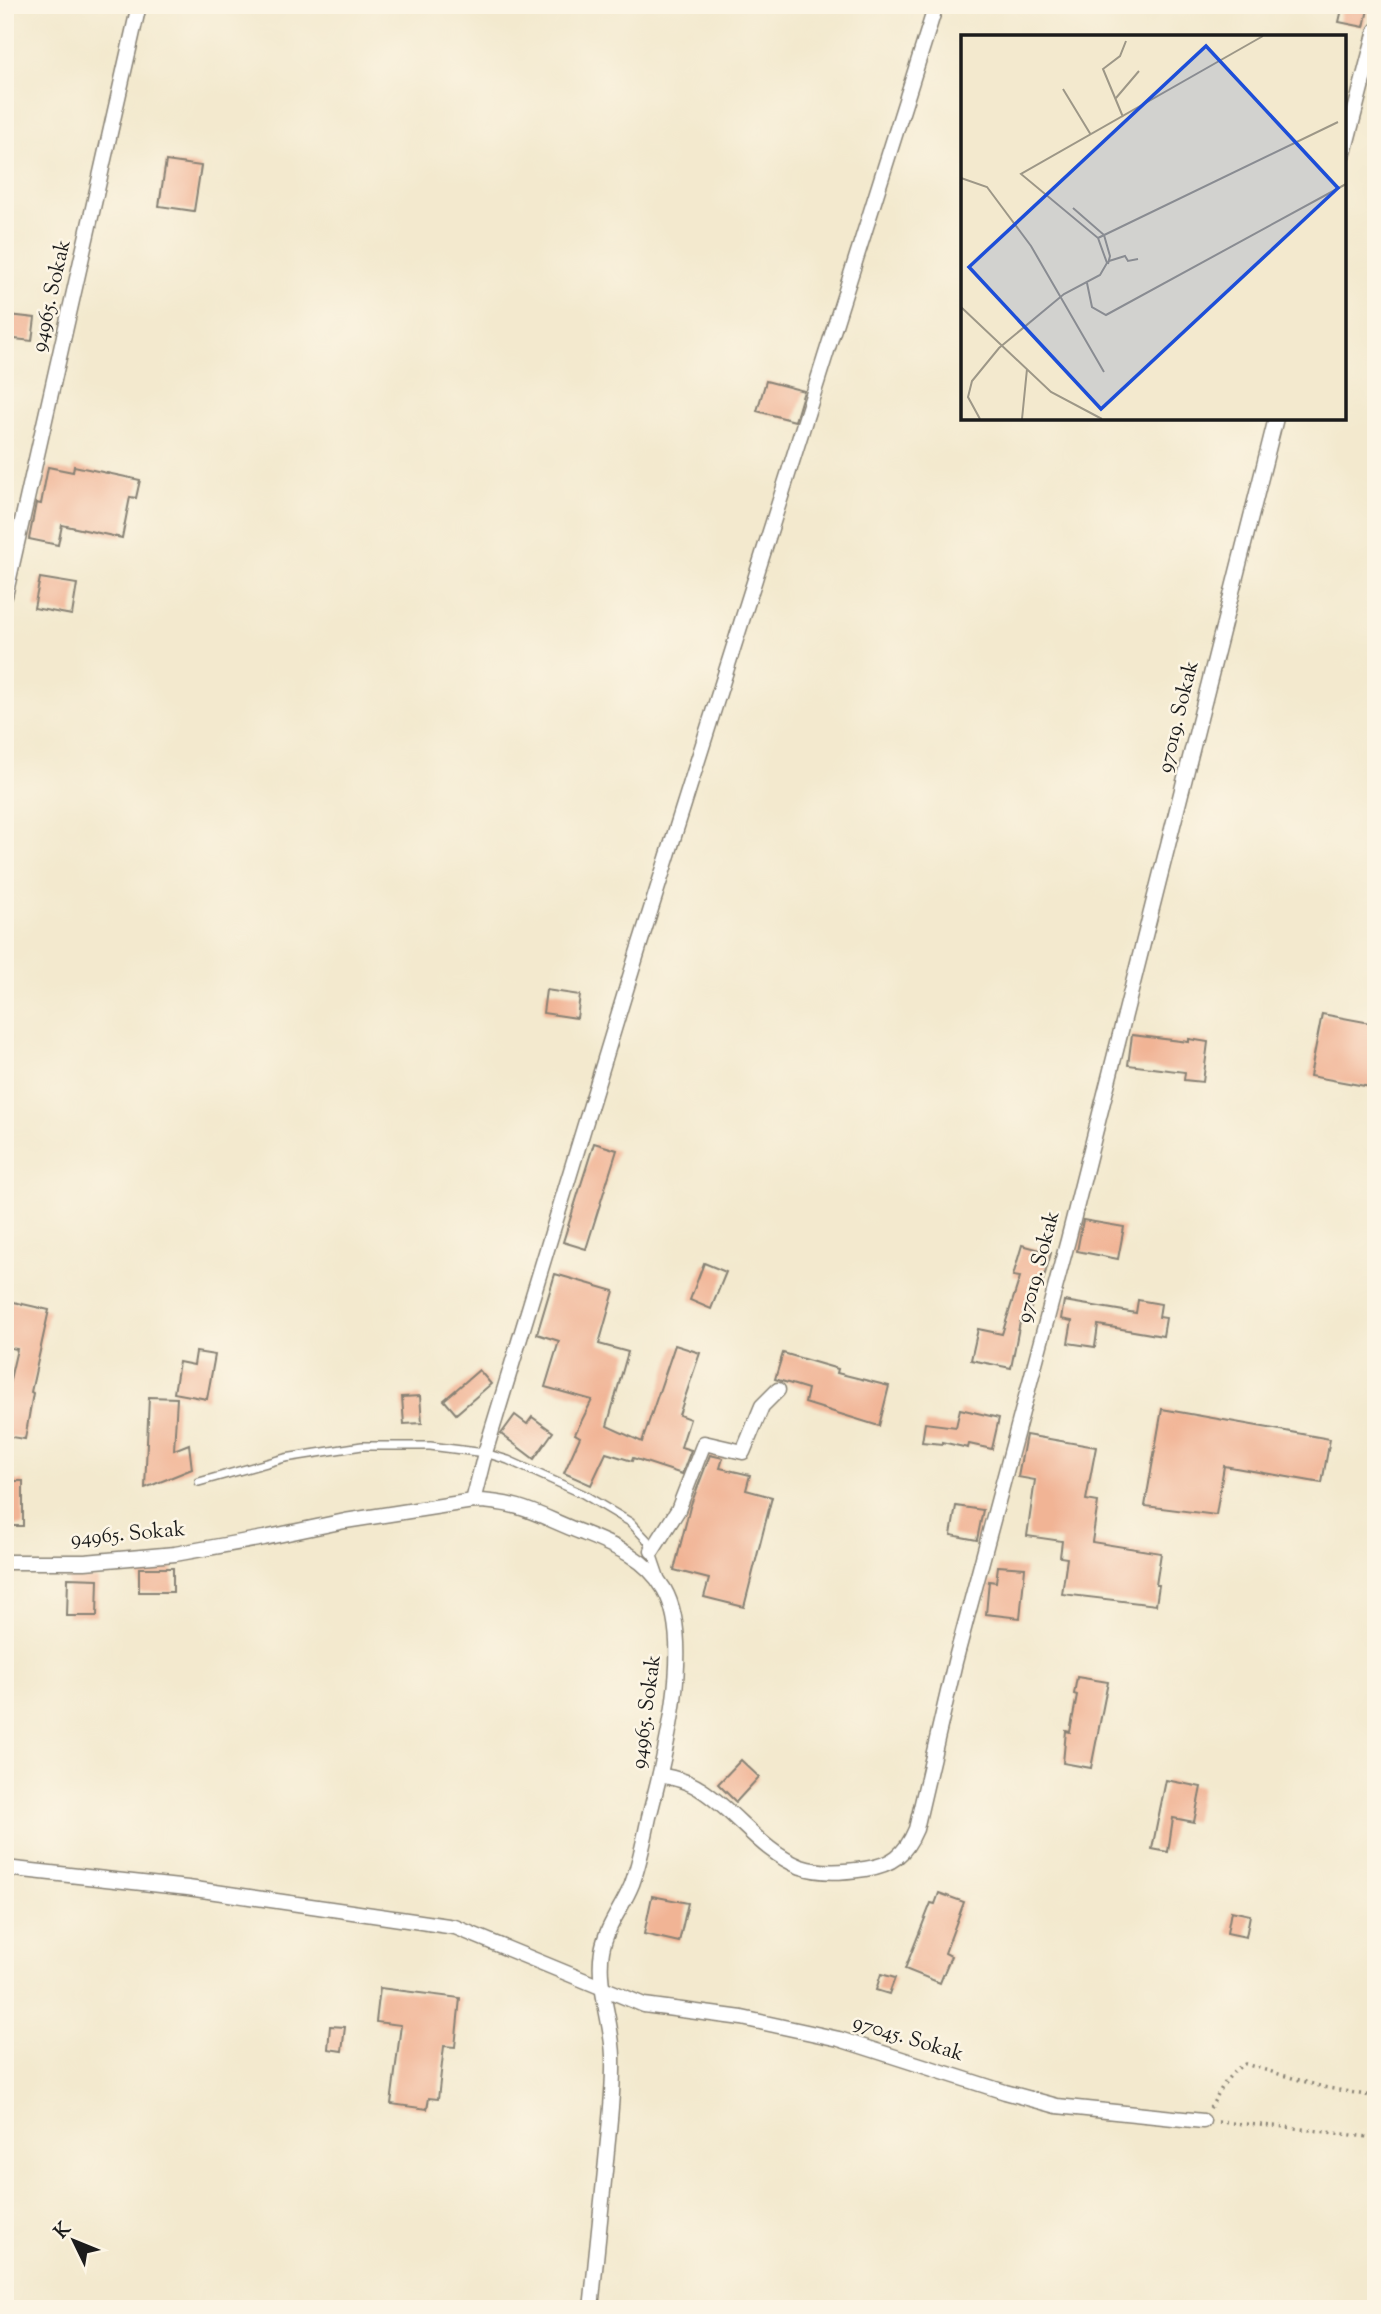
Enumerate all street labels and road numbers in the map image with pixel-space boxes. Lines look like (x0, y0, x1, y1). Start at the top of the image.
street label: 94965. Sokak (24, 236, 80, 355)
street label: 97019. Sokak (1151, 657, 1208, 776)
street label: 97019. Sokak (1010, 1207, 1068, 1326)
street label: 94965. Sokak (70, 1515, 187, 1555)
street label: 94965. Sokak (624, 1653, 670, 1771)
street label: 97045. Sokak (849, 2008, 968, 2070)

